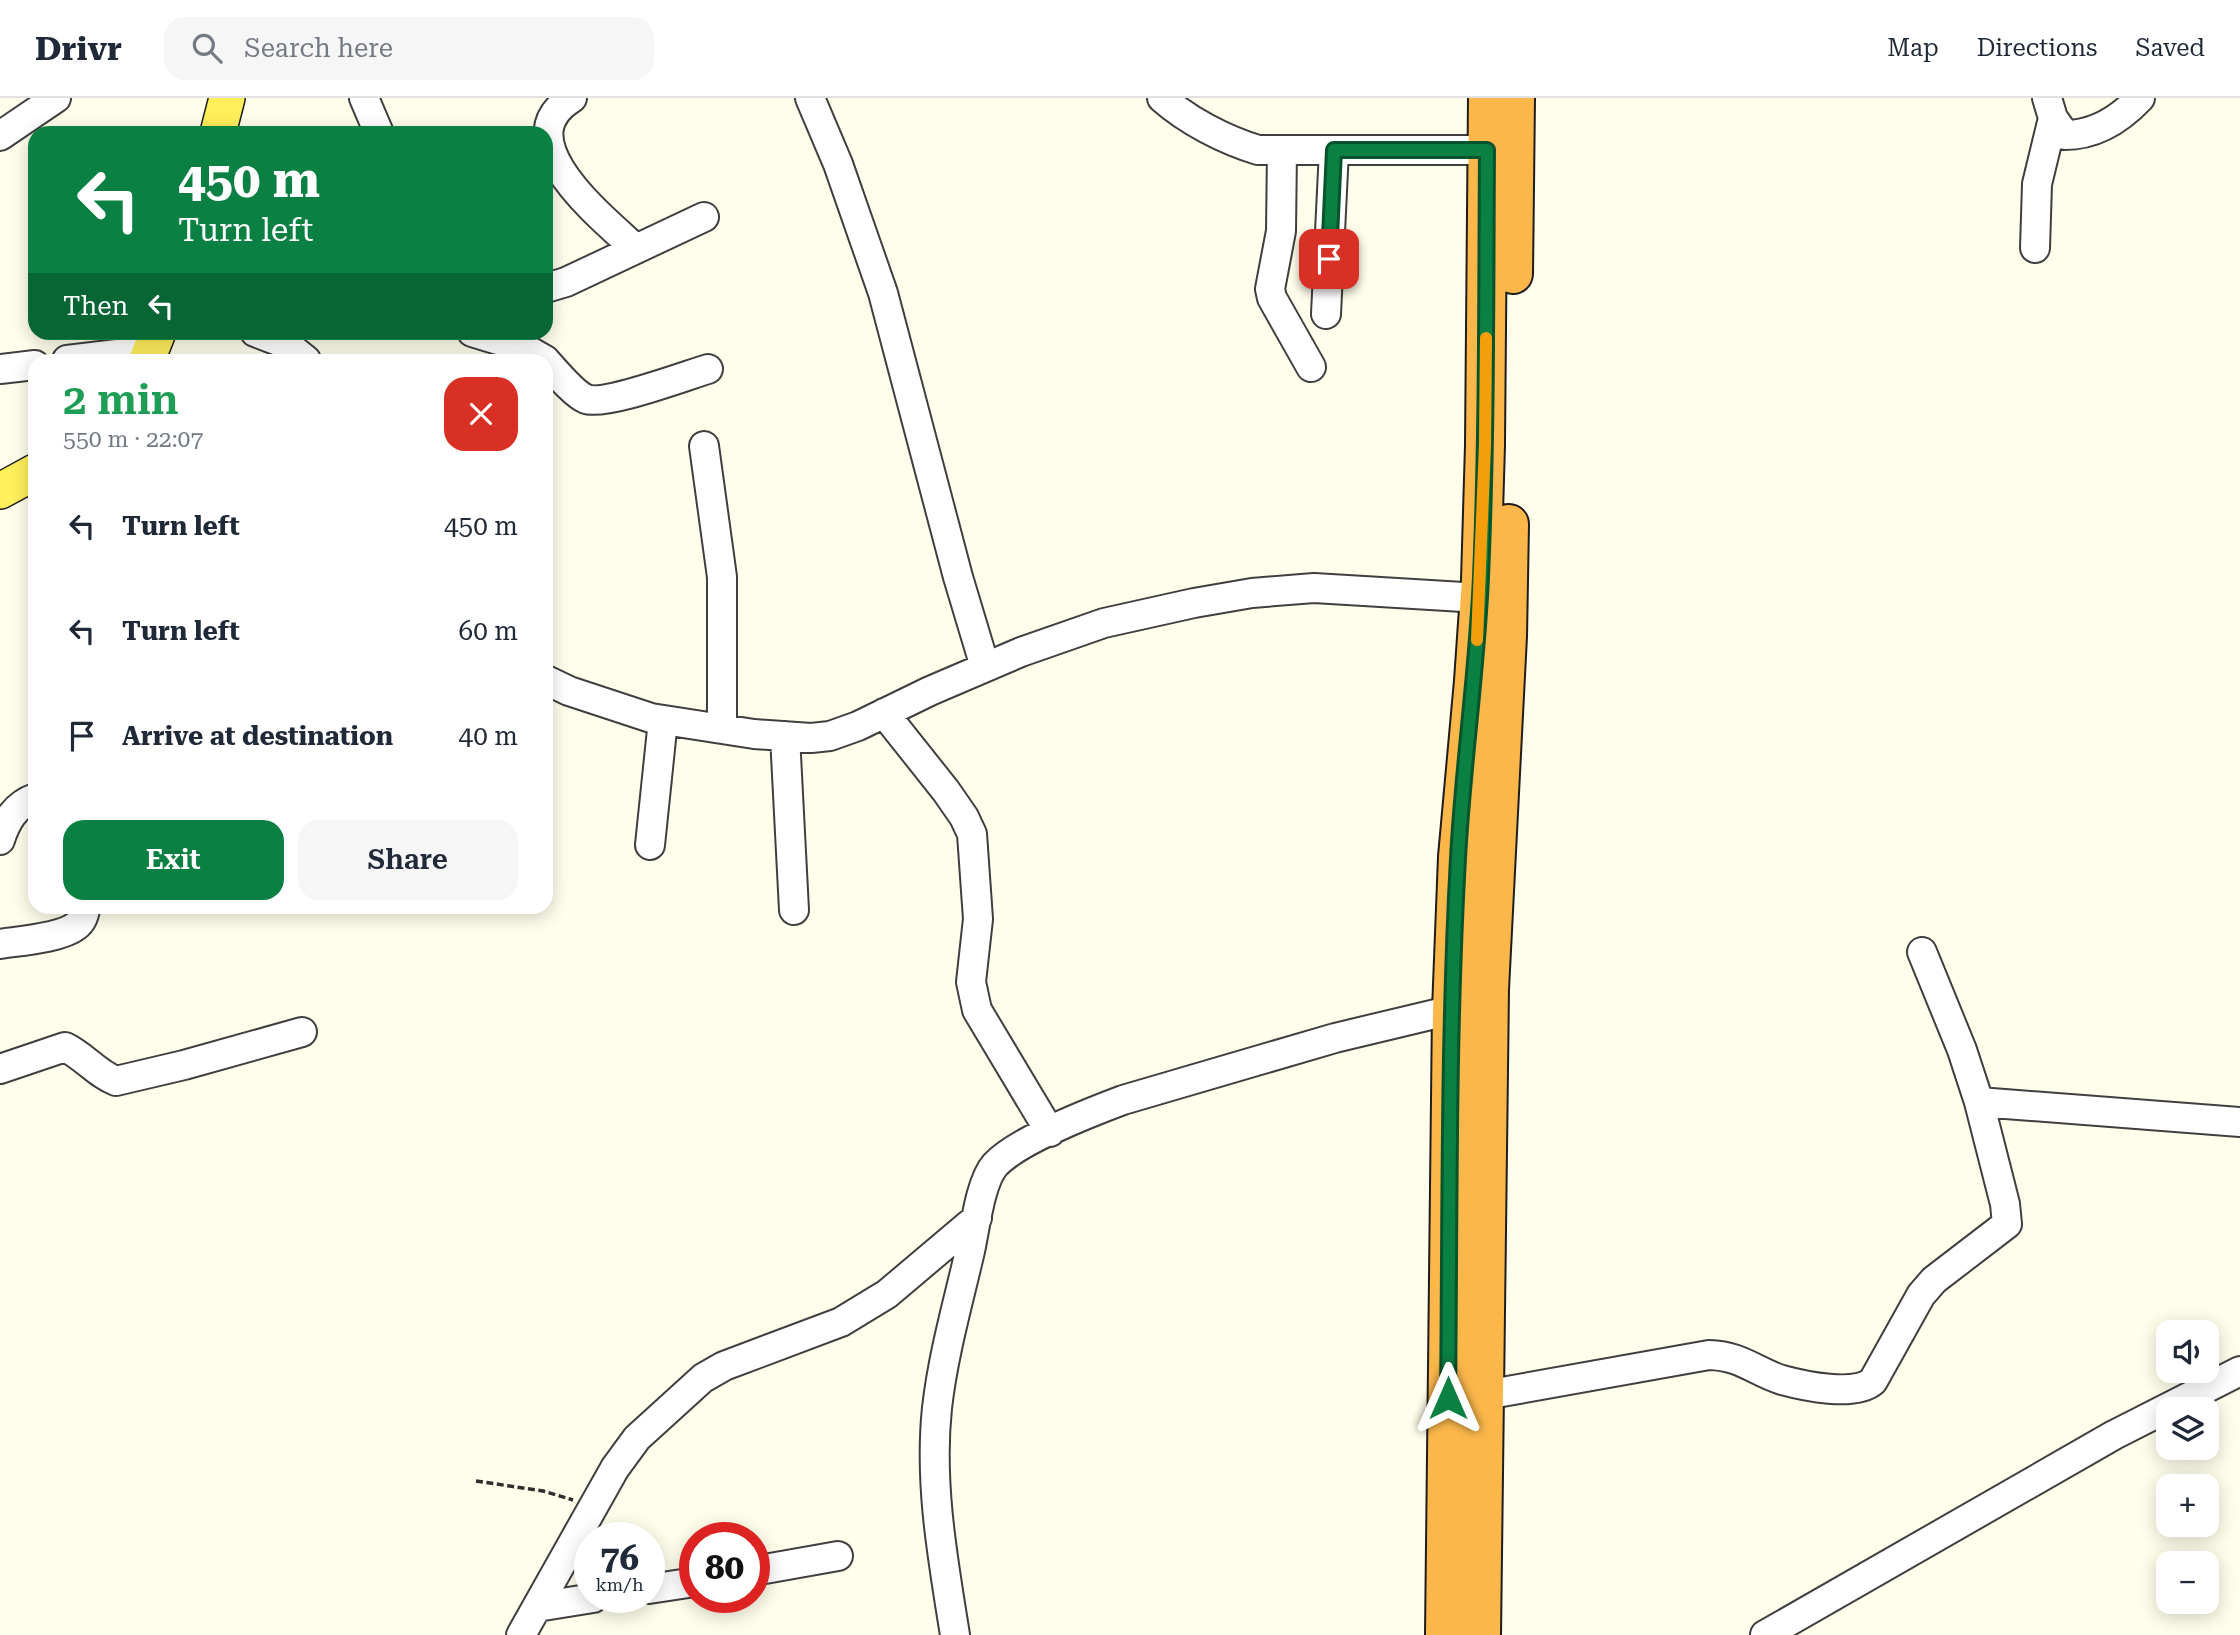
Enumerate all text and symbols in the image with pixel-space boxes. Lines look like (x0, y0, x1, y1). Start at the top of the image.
search box (164, 17, 654, 80)
text: Drivr (35, 29, 122, 68)
icon: search (188, 29, 226, 67)
text: Search here (244, 33, 393, 63)
text: Map (1887, 34, 1939, 62)
text: Directions (1977, 34, 2097, 62)
text: Saved (2135, 34, 2205, 62)
text: 450 m (178, 152, 320, 209)
icon: left (63, 154, 154, 245)
text: Turn left (178, 211, 313, 249)
pin (1299, 229, 1359, 289)
icon: arrive (1310, 240, 1348, 278)
icon: left (142, 287, 180, 325)
text: Then (63, 291, 128, 321)
text: 2 min (63, 375, 179, 424)
button: close (444, 377, 518, 451)
text: 550 m · 22:07 (63, 426, 203, 453)
icon: left (63, 507, 101, 545)
text: Turn left (122, 511, 240, 541)
text: 450 m (444, 511, 518, 541)
icon: left (63, 612, 101, 650)
text: Turn left (122, 616, 240, 646)
text: 60 m (459, 616, 518, 646)
icon: arrive (63, 717, 101, 755)
text: Arrive at destination (122, 721, 393, 751)
text: 40 m (459, 721, 518, 751)
button: Exit (63, 820, 284, 900)
button: Share (298, 820, 518, 900)
map controls (2156, 1320, 2219, 1614)
button: sound (2156, 1320, 2219, 1383)
position arrow (1411, 1361, 1485, 1435)
button: layers (2156, 1397, 2219, 1460)
button: + (2156, 1474, 2219, 1537)
speed limit sign: 80 (679, 1522, 770, 1613)
text: 76 (600, 1538, 639, 1579)
button: − (2156, 1551, 2219, 1614)
text: km/h (595, 1574, 644, 1595)

